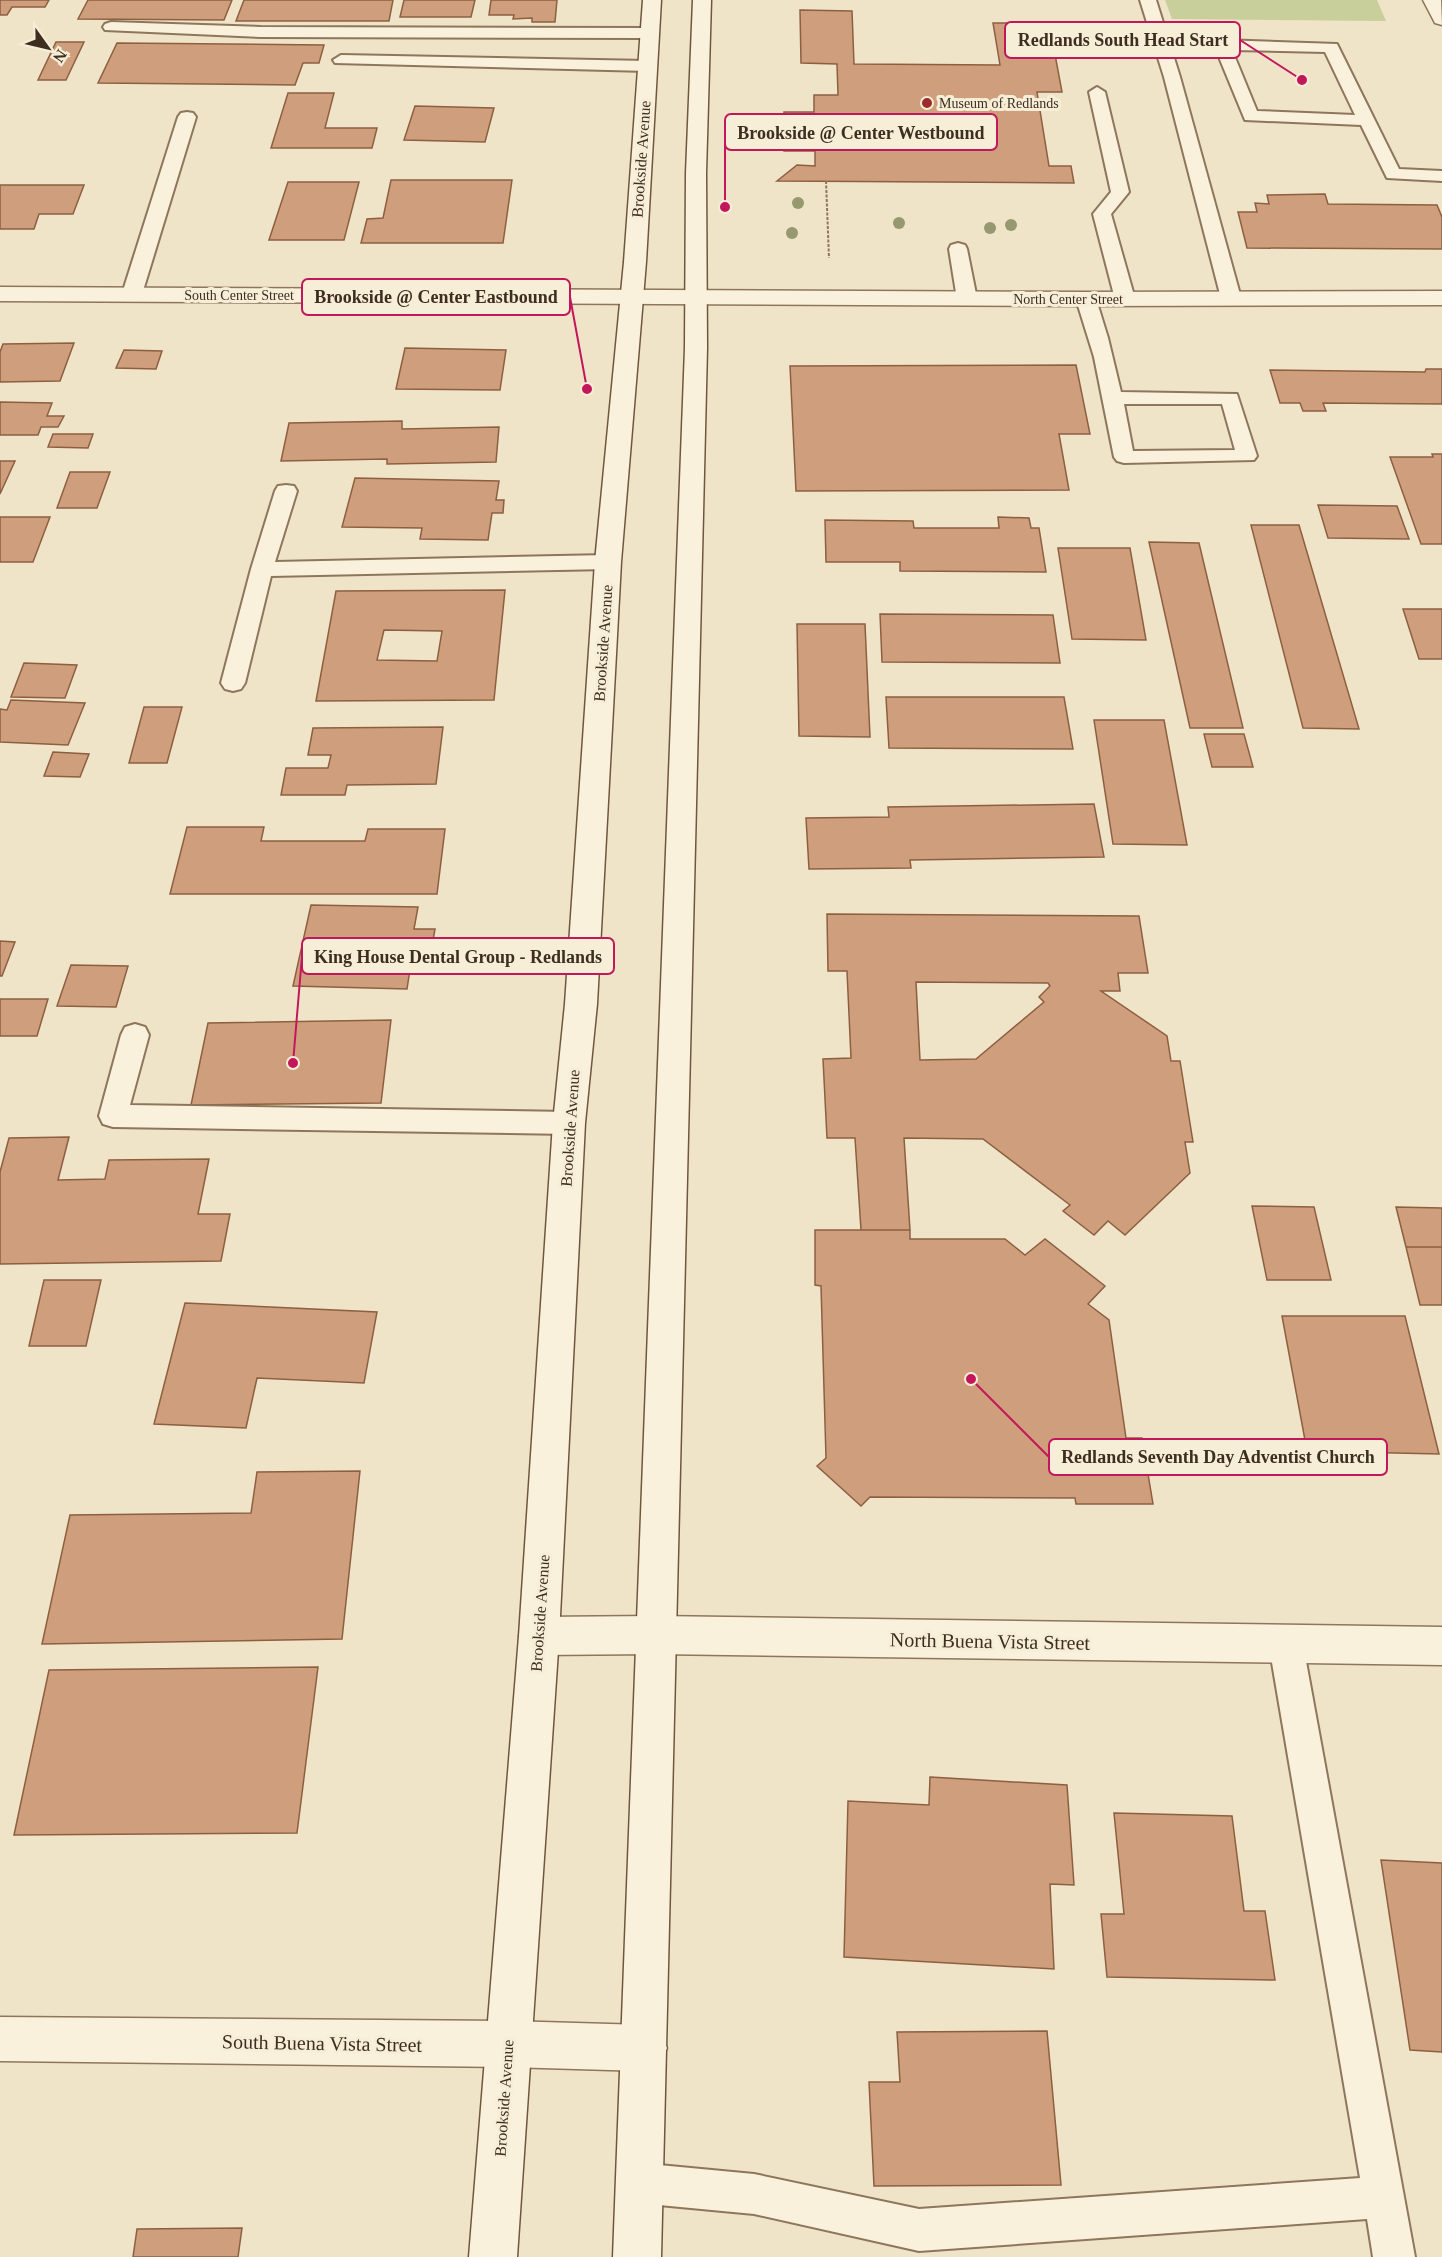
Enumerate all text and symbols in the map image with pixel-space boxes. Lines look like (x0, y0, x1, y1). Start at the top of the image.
north arrow (18, 18, 78, 78)
callout: Redlands South Head Start (1005, 22, 1240, 58)
text: Redlands South Head Start (1018, 30, 1228, 50)
text: N (49, 47, 70, 66)
marker: Museum of Redlands (920, 96, 934, 110)
place label: Museum of Redlands (939, 96, 1059, 111)
street label: Brookside Avenue (628, 100, 654, 218)
callout: Brookside @ Center Westbound (725, 114, 997, 150)
text: Brookside @ Center Westbound (737, 123, 985, 143)
callout: Brookside @ Center Eastbound (302, 279, 570, 315)
text: Brookside @ Center Eastbound (314, 287, 558, 307)
street label: South Center Street (184, 288, 294, 303)
street label: North Center Street (1013, 292, 1123, 307)
street label: Brookside Avenue (590, 584, 616, 702)
callout: King House Dental Group - Redlands (302, 938, 614, 974)
text: King House Dental Group - Redlands (314, 947, 602, 967)
street label: Brookside Avenue (557, 1069, 583, 1187)
callout: Redlands Seventh Day Adventist Church (1049, 1439, 1387, 1475)
text: Redlands Seventh Day Adventist Church (1061, 1447, 1375, 1467)
street label: Brookside Avenue (527, 1554, 553, 1672)
street label: North Buena Vista Street (890, 1628, 1091, 1654)
street label: South Buena Vista Street (222, 2030, 423, 2056)
street label: Brookside Avenue (491, 2039, 517, 2157)

